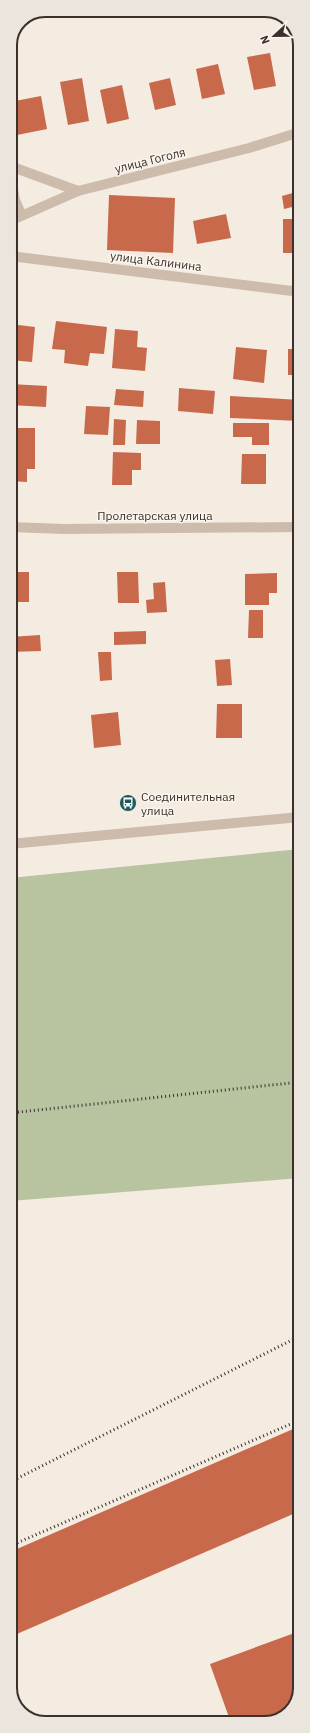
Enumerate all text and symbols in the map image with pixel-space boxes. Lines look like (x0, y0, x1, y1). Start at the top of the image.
north arrow (254, 16, 294, 56)
text: N (257, 33, 273, 46)
street label: улица Гоголя (113, 144, 187, 176)
street label: улица Калинина (109, 248, 203, 274)
street label: Пролетарская улица (97, 508, 213, 523)
place label: Соединительная улица (141, 789, 235, 818)
bus stop icon: Соединительная улица (118, 793, 138, 813)

